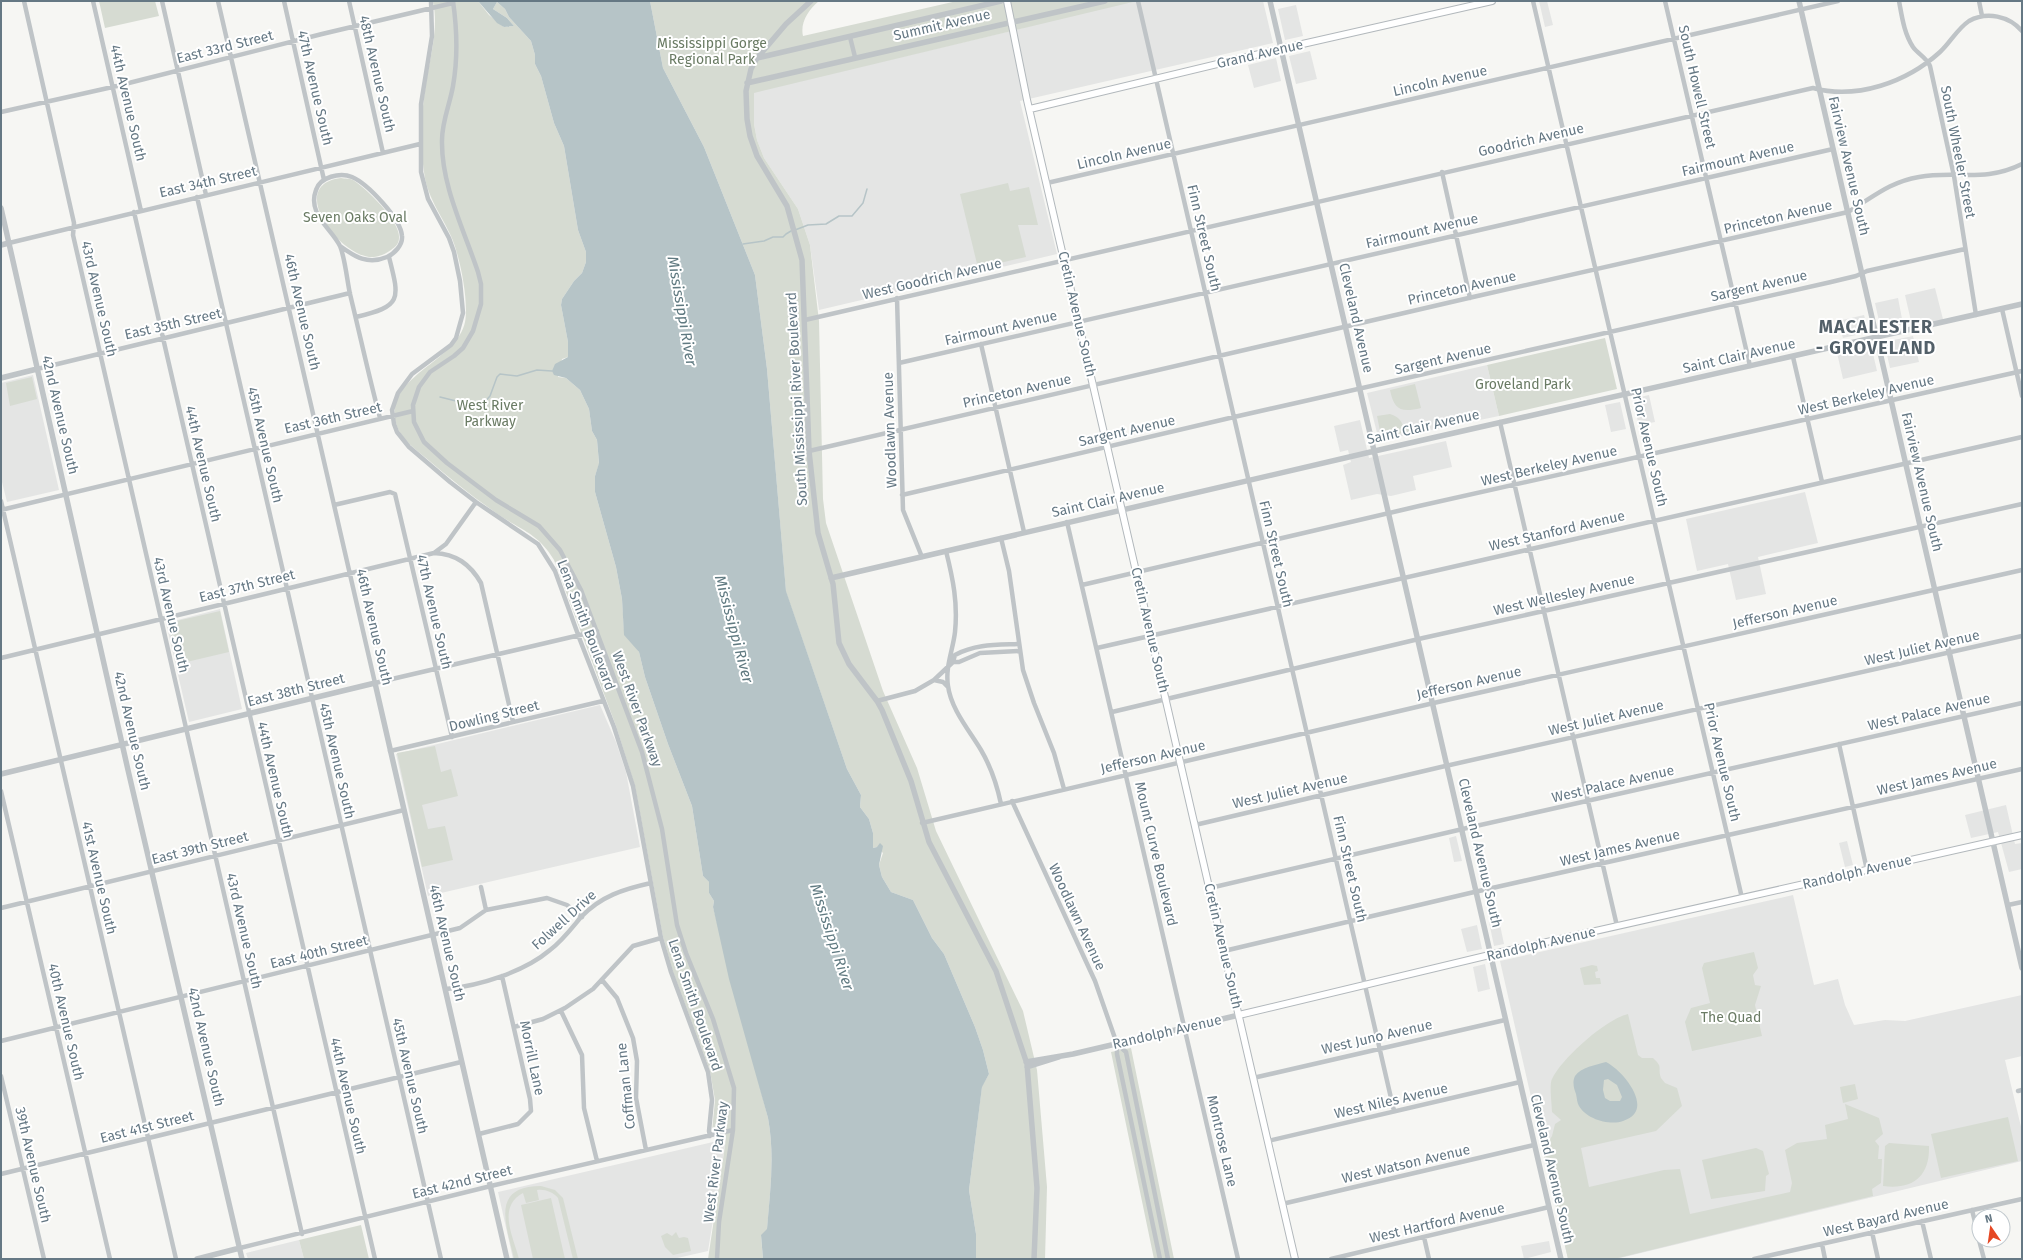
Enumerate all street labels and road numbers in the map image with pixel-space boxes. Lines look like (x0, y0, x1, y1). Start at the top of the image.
street label: Summit Avenue (892, 6, 992, 44)
street label: 48th Avenue South (355, 14, 399, 134)
street label: South Howell Street (1675, 24, 1720, 151)
street label: East 33rd Street (175, 27, 276, 67)
street label: 47th Avenue South (293, 29, 337, 147)
street label: Grand Avenue (1215, 36, 1305, 72)
street label: 44th Avenue South (106, 43, 150, 163)
street label: Lincoln Avenue (1391, 62, 1489, 100)
street label: South Wheeler Street (1937, 84, 1979, 221)
street label: Fairview Avenue South (1825, 95, 1873, 237)
street label: Goodrich Avenue (1476, 120, 1586, 160)
street label: Lincoln Avenue (1075, 135, 1173, 173)
street label: Fairmount Avenue (1680, 138, 1796, 180)
street label: East 34th Street (158, 162, 259, 201)
street label: Finn Street South (1183, 183, 1225, 293)
street label: Princeton Avenue (1722, 196, 1834, 238)
street label: Fairmount Avenue (1364, 210, 1480, 252)
street label: 43rd Avenue South (77, 239, 121, 359)
street label: Cretin Avenue South (1054, 249, 1100, 379)
street label: 46th Avenue South (280, 252, 324, 372)
street label: West Goodrich Avenue (861, 255, 1003, 303)
street label: Cleveland Avenue (1335, 261, 1377, 375)
street label: Princeton Avenue (1406, 267, 1518, 309)
street label: Sargent Avenue (1709, 267, 1809, 305)
street label: South Mississippi River Boulevard (783, 292, 811, 506)
street label: East 35th Street (123, 304, 224, 343)
street label: Fairmount Avenue (943, 307, 1059, 349)
street label: Saint Clair Avenue (1681, 335, 1797, 377)
street label: Sargent Avenue (1393, 340, 1493, 378)
street label: 42nd Avenue South (38, 354, 82, 476)
street label: Princeton Avenue (961, 370, 1073, 412)
street label: West Berkeley Avenue (1796, 371, 1936, 419)
street label: Woodlawn Avenue (879, 372, 901, 488)
street label: 45th Avenue South (243, 385, 287, 505)
street label: Prior Avenue South (1627, 386, 1671, 508)
street label: East 36th Street (283, 398, 384, 437)
street label: 44th Avenue South (181, 404, 225, 524)
street label: Saint Clair Avenue (1365, 406, 1481, 448)
street label: Fairview Avenue South (1898, 411, 1946, 553)
street label: Sargent Avenue (1077, 412, 1177, 450)
street label: West Berkeley Avenue (1479, 442, 1619, 490)
street label: Saint Clair Avenue (1050, 479, 1166, 521)
street label: Finn Street South (1255, 499, 1297, 609)
street label: West Stanford Avenue (1487, 507, 1627, 555)
street label: 47th Avenue South (412, 553, 456, 671)
street label: 43rd Avenue South (149, 555, 193, 675)
street label: Lena Smith Boulevard (553, 557, 619, 693)
street label: Cretin Avenue South (1127, 565, 1173, 695)
street label: East 37th Street (197, 566, 298, 606)
street label: 46th Avenue South (352, 567, 396, 687)
street label: West Wellesley Avenue (1492, 570, 1636, 620)
street label: Jefferson Avenue (1731, 592, 1839, 632)
street label: West Juliet Avenue (1863, 626, 1981, 670)
street label: West River Parkway (608, 649, 666, 769)
street label: Jefferson Avenue (1415, 663, 1523, 703)
street label: East 38th Street (246, 669, 347, 710)
street label: 42nd Avenue South (110, 670, 154, 792)
street label: West Palace Avenue (1866, 690, 1992, 734)
street label: Dowling Street (447, 696, 542, 735)
street label: West Juliet Avenue (1547, 696, 1665, 740)
street label: 45th Avenue South (315, 701, 359, 821)
street label: Prior Avenue South (1700, 701, 1744, 823)
street label: 44th Avenue South (253, 720, 297, 840)
street label: Jefferson Avenue (1099, 737, 1207, 777)
street label: West James Avenue (1875, 755, 1999, 799)
street label: West Palace Avenue (1550, 762, 1676, 806)
street label: West Juliet Avenue (1231, 769, 1349, 813)
street label: Cleveland Avenue South (1454, 777, 1506, 929)
street label: Mount Curve Boulevard (1131, 780, 1181, 928)
street label: Finn Street South (1329, 814, 1371, 924)
street label: 41st Avenue South (78, 820, 120, 936)
street label: West James Avenue (1558, 826, 1682, 870)
street label: East 39th Street (150, 828, 251, 868)
street label: Randolph Avenue (1801, 851, 1913, 893)
street label: Woodlawn Avenue (1045, 861, 1109, 973)
street label: 43rd Avenue South (222, 871, 266, 991)
street label: Cretin Avenue South (1200, 881, 1246, 1011)
street label: 46th Avenue South (425, 883, 469, 1003)
street label: Folwell Drive (528, 887, 600, 953)
street label: Randolph Avenue (1485, 923, 1597, 965)
street label: East 40th Street (268, 931, 371, 972)
street label: Lena Smith Boulevard (664, 937, 726, 1073)
street label: 40th Avenue South (44, 962, 88, 1082)
street label: 42nd Avenue South (184, 986, 228, 1108)
street label: Randolph Avenue (1111, 1011, 1223, 1053)
street label: 45th Avenue South (388, 1016, 432, 1136)
street label: West Juno Avenue (1320, 1016, 1434, 1058)
street label: Morrill Lane (516, 1019, 548, 1097)
street label: 44th Avenue South (326, 1036, 370, 1156)
street label: Coffman Lane (613, 1042, 639, 1130)
street label: West Niles Avenue (1332, 1080, 1450, 1122)
street label: Montrose Lane (1203, 1093, 1241, 1189)
street label: Cleveland Avenue South (1526, 1093, 1578, 1245)
street label: West River Parkway (700, 1100, 732, 1224)
street label: 39th Avenue South (11, 1105, 55, 1225)
street label: East 41st Street (98, 1107, 197, 1147)
street label: West Watson Avenue (1340, 1141, 1472, 1187)
street label: East 42nd Street (410, 1161, 515, 1203)
street label: West Bayard Avenue (1822, 1195, 1950, 1241)
street label: West Hartford Avenue (1368, 1199, 1506, 1247)

